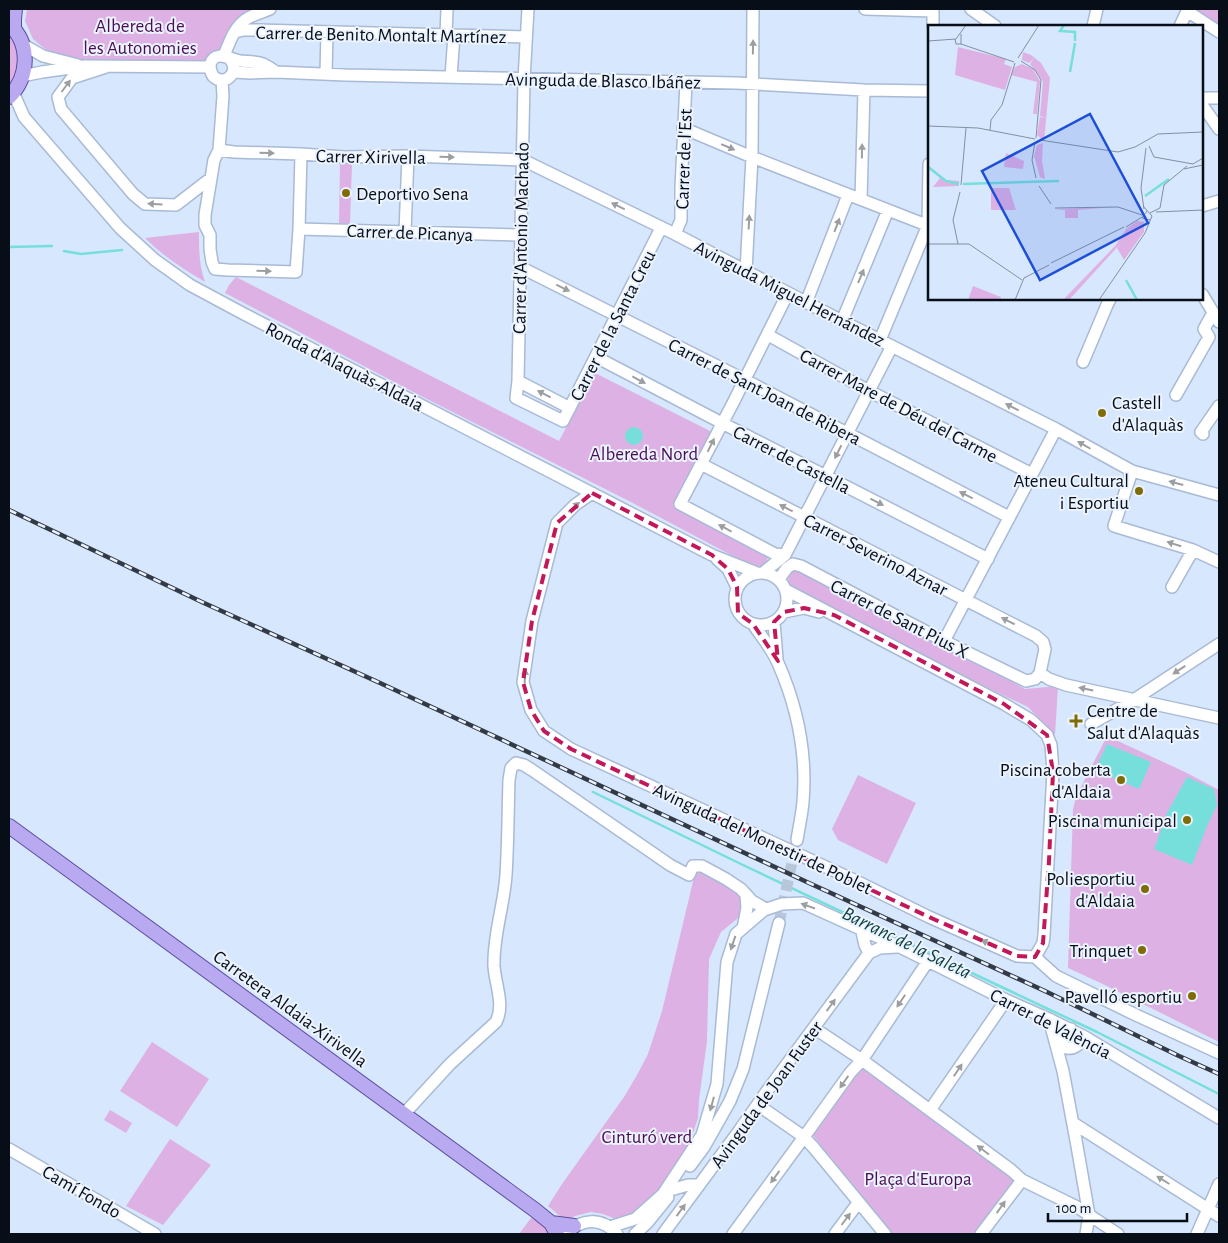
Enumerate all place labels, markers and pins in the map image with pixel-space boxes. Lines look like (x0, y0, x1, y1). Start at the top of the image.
place label: Deportivo Sena (356, 185, 469, 204)
marker: Deportivo Sena (340, 187, 352, 199)
place label: Castell d'Alaquàs (1112, 394, 1183, 435)
marker: Castell d'Alaquàs (1096, 407, 1108, 419)
place label: Ateneu Cultural i Esportiu (1013, 472, 1129, 513)
marker: Ateneu Cultural i Esportiu (1133, 485, 1145, 497)
place label: Centre de Salut d'Alaquàs (1087, 702, 1199, 743)
marker: Centre de Salut d'Alaquàs (1069, 714, 1083, 728)
place label: Piscina coberta d'Aldaia (1000, 761, 1111, 802)
marker: Piscina coberta d'Aldaia (1115, 774, 1127, 786)
place label: Piscina municipal (1048, 812, 1177, 831)
marker: Piscina municipal (1181, 814, 1193, 826)
place label: Poliesportiu d'Aldaia (1046, 870, 1135, 911)
marker: Poliesportiu d'Aldaia (1139, 883, 1151, 895)
place label: Trinquet (1069, 942, 1132, 961)
marker: Trinquet (1136, 944, 1148, 956)
place label: Pavelló esportiu (1065, 988, 1182, 1007)
marker: Pavelló esportiu (1186, 990, 1198, 1002)

